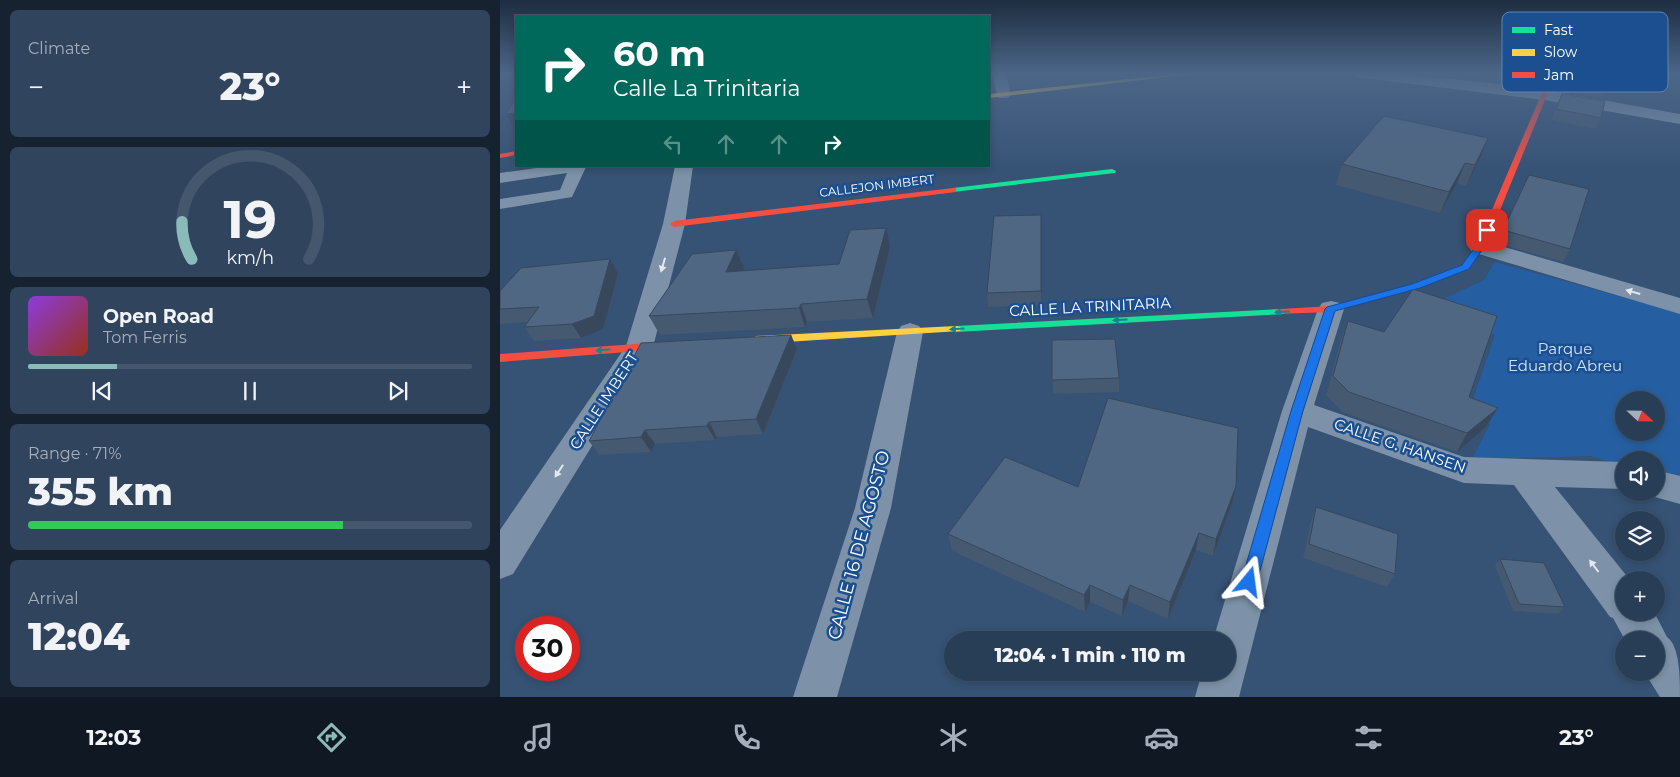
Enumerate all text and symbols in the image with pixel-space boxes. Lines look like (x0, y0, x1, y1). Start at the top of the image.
legend (1502, 12, 1668, 92)
text: Fast (1544, 21, 1574, 39)
text: 60 m (613, 32, 706, 75)
icon: right (530, 35, 595, 100)
text: Climate (28, 39, 90, 58)
text: Slow (1544, 43, 1578, 61)
text: 23° (220, 63, 280, 110)
text: Jam (1543, 66, 1574, 84)
text: − (28, 70, 44, 104)
text: + (456, 70, 472, 104)
text: Calle La Trinitaria (613, 75, 801, 102)
icon: left (659, 130, 687, 158)
icon: ahead (712, 130, 740, 158)
icon: ahead (765, 130, 793, 158)
icon: right (818, 130, 846, 158)
street label: CALLEJON IMBERT (819, 171, 935, 200)
text: 19 (223, 188, 277, 251)
pin (1466, 209, 1508, 251)
icon: arrive (1473, 216, 1501, 244)
text: km/h (226, 247, 274, 268)
one-way arrow (658, 258, 666, 273)
one-way arrow (1626, 287, 1641, 295)
street label: CALLE LA TRINITARIA (1009, 293, 1172, 320)
text: Open Road (103, 305, 214, 328)
one-way arrow (1274, 308, 1290, 316)
one-way arrow (1111, 317, 1127, 325)
one-way arrow (949, 326, 965, 334)
text: Tom Ferris (103, 328, 187, 347)
park label: Parque Eduardo Abreu (1508, 339, 1622, 375)
one-way arrow (595, 346, 611, 354)
street label: CALLE IMBERT (565, 348, 642, 453)
icon: previous (88, 377, 116, 405)
icon: pause (236, 377, 264, 405)
icon: next (384, 377, 412, 405)
north arrow (1615, 391, 1665, 441)
map controls (1615, 391, 1665, 681)
street label: CALLE G. HANSEN (1332, 414, 1469, 477)
text: Range · 71% (28, 444, 121, 463)
street label: CALLE 16 DE AGOSTO (823, 448, 895, 642)
button: sound (1615, 451, 1665, 501)
one-way arrow (554, 464, 564, 477)
text: 355 km (28, 468, 173, 515)
button: layers (1615, 511, 1665, 561)
position arrow (1222, 555, 1274, 607)
one-way arrow (1589, 560, 1600, 573)
button: + (1615, 571, 1665, 621)
text: Arrival (28, 589, 78, 608)
text: 12:04 (28, 613, 130, 660)
speed limit sign: 30 (515, 616, 580, 681)
button: − (1615, 631, 1665, 681)
text: 12:04 · 1 min · 110 m (994, 644, 1186, 667)
icon: directions (314, 720, 349, 755)
icon: music (521, 720, 556, 755)
icon: phone (729, 720, 764, 755)
icon: climate (936, 720, 971, 755)
icon: car (1144, 720, 1179, 755)
icon: filters (1351, 720, 1386, 755)
text: 12:03 (86, 724, 141, 751)
text: 23° (1559, 724, 1594, 751)

